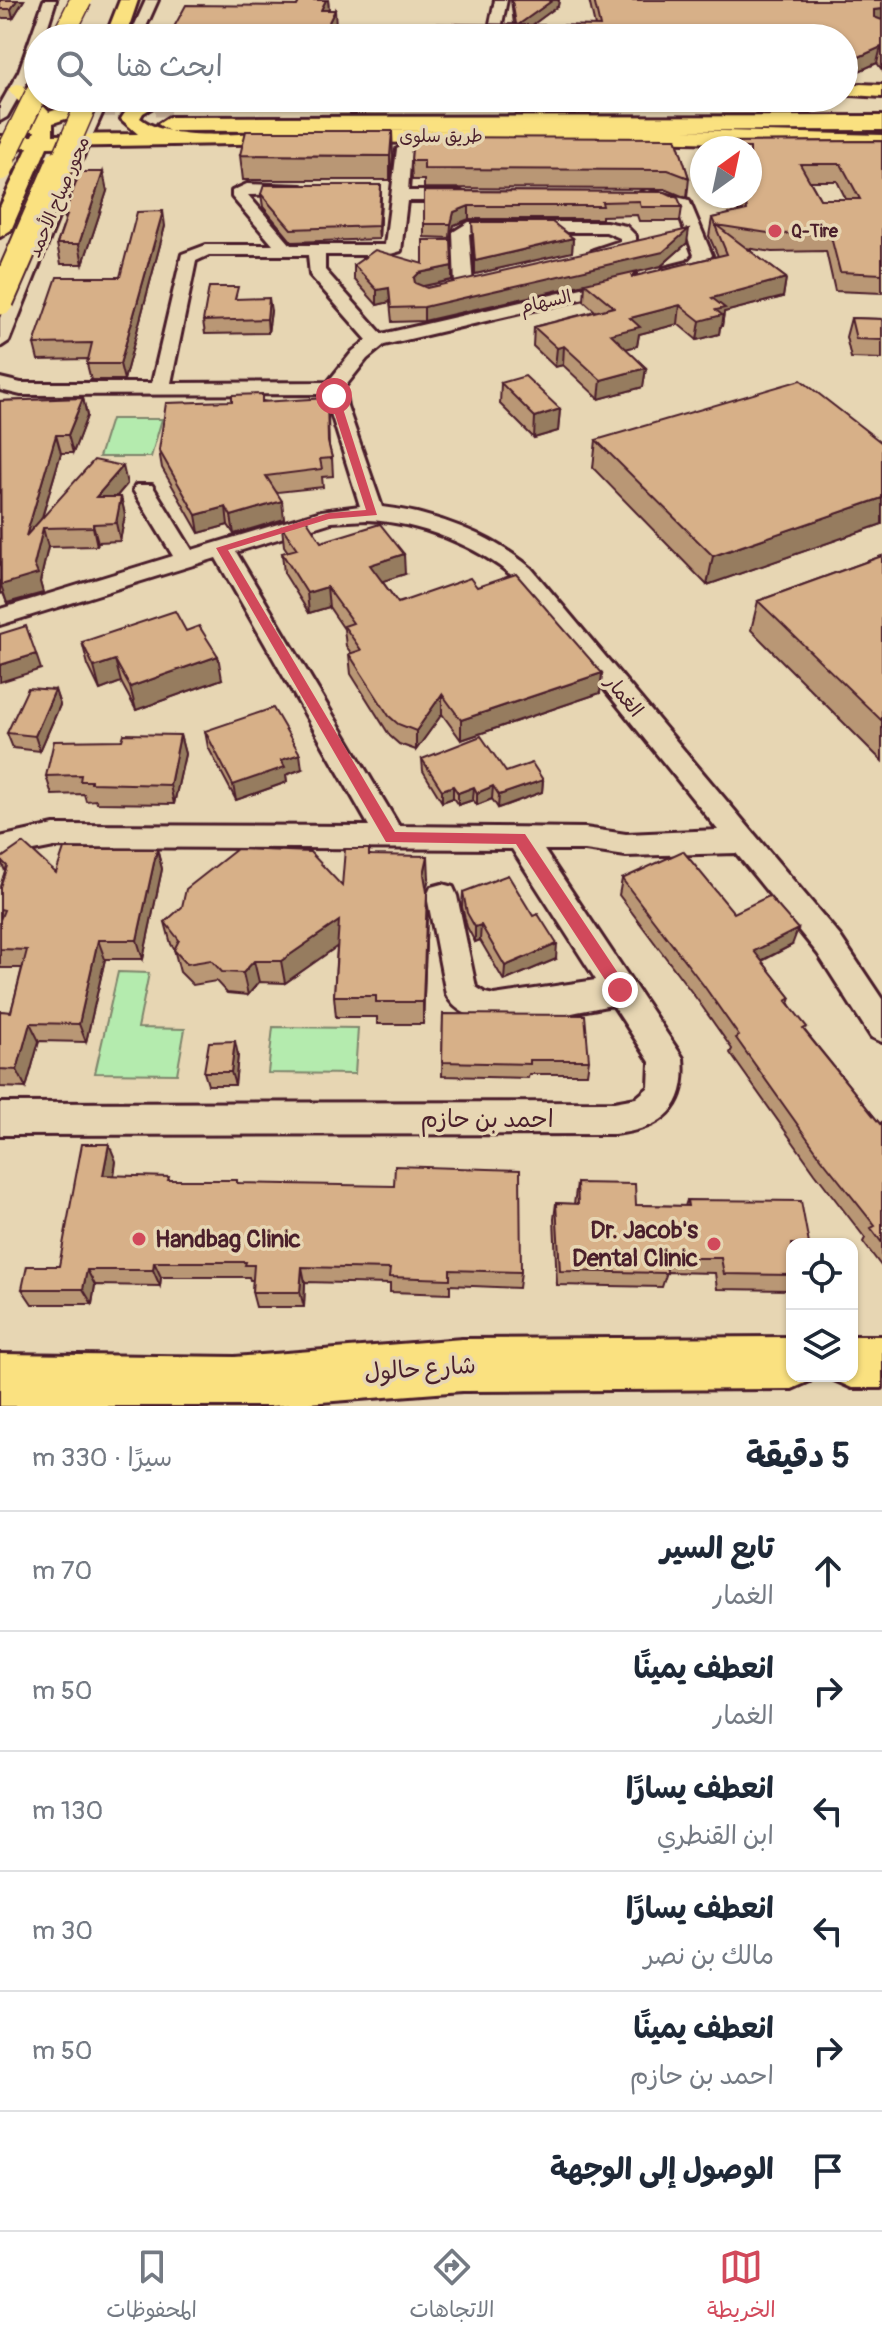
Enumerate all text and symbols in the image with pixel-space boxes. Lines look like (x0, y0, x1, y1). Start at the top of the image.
search box (24, 24, 858, 112)
icon: search (52, 46, 96, 90)
text: ابحث هنا (116, 48, 223, 85)
street label: طريق سلوى (399, 125, 483, 148)
street label: محور صباح الأحمد (22, 133, 95, 261)
north arrow (690, 136, 762, 208)
place label: Q-Tire (791, 220, 839, 243)
marker: Q-Tire (766, 222, 784, 240)
street label: السهام (518, 285, 574, 321)
route start (316, 378, 352, 414)
street label: الغمار (599, 669, 649, 722)
route end (602, 972, 638, 1008)
street label: احمد بن حازم (420, 1105, 554, 1137)
place label: Dr. Jacob's Dental Clinic (572, 1216, 698, 1273)
place label: Handbag Clinic (155, 1225, 301, 1254)
marker: Handbag Clinic (130, 1230, 148, 1248)
marker: Dr. Jacob's Dental Clinic (705, 1235, 723, 1253)
map controls (786, 1238, 858, 1382)
button: locate (786, 1238, 858, 1310)
button: layers (786, 1310, 858, 1382)
street label: شارع حالول (363, 1351, 477, 1389)
text: 5 دقيقة (746, 1435, 850, 1478)
text: سيرًا · 330 m (32, 1442, 172, 1474)
text: تابع السير (661, 1530, 774, 1567)
icon: ahead (806, 1549, 850, 1593)
text: 70 m (32, 1555, 92, 1587)
text: الغمار (713, 1580, 774, 1612)
text: انعطف يمينًا (634, 1650, 774, 1687)
icon: right (806, 1669, 850, 1713)
text: 50 m (32, 1675, 93, 1707)
text: الغمار (713, 1700, 774, 1732)
text: انعطف يسارًا (626, 1770, 774, 1807)
icon: left (806, 1789, 850, 1833)
text: 130 m (32, 1795, 103, 1827)
text: ابن القنطري (657, 1820, 774, 1852)
text: انعطف يسارًا (626, 1890, 774, 1927)
icon: left (806, 1909, 850, 1953)
text: 30 m (32, 1915, 93, 1947)
text: مالك بن نصر (644, 1940, 774, 1972)
text: انعطف يمينًا (634, 2010, 774, 2047)
icon: right (806, 2029, 850, 2073)
text: 50 m (32, 2035, 93, 2067)
text: احمد بن حازم (630, 2060, 774, 2092)
icon: arrive (806, 2149, 850, 2193)
text: الوصول إلى الوجهة (550, 2151, 774, 2188)
tab: المحفوظات (106, 2245, 197, 2329)
tab: الاتجاهات (410, 2245, 494, 2329)
tab: الخريطة (707, 2245, 776, 2329)

